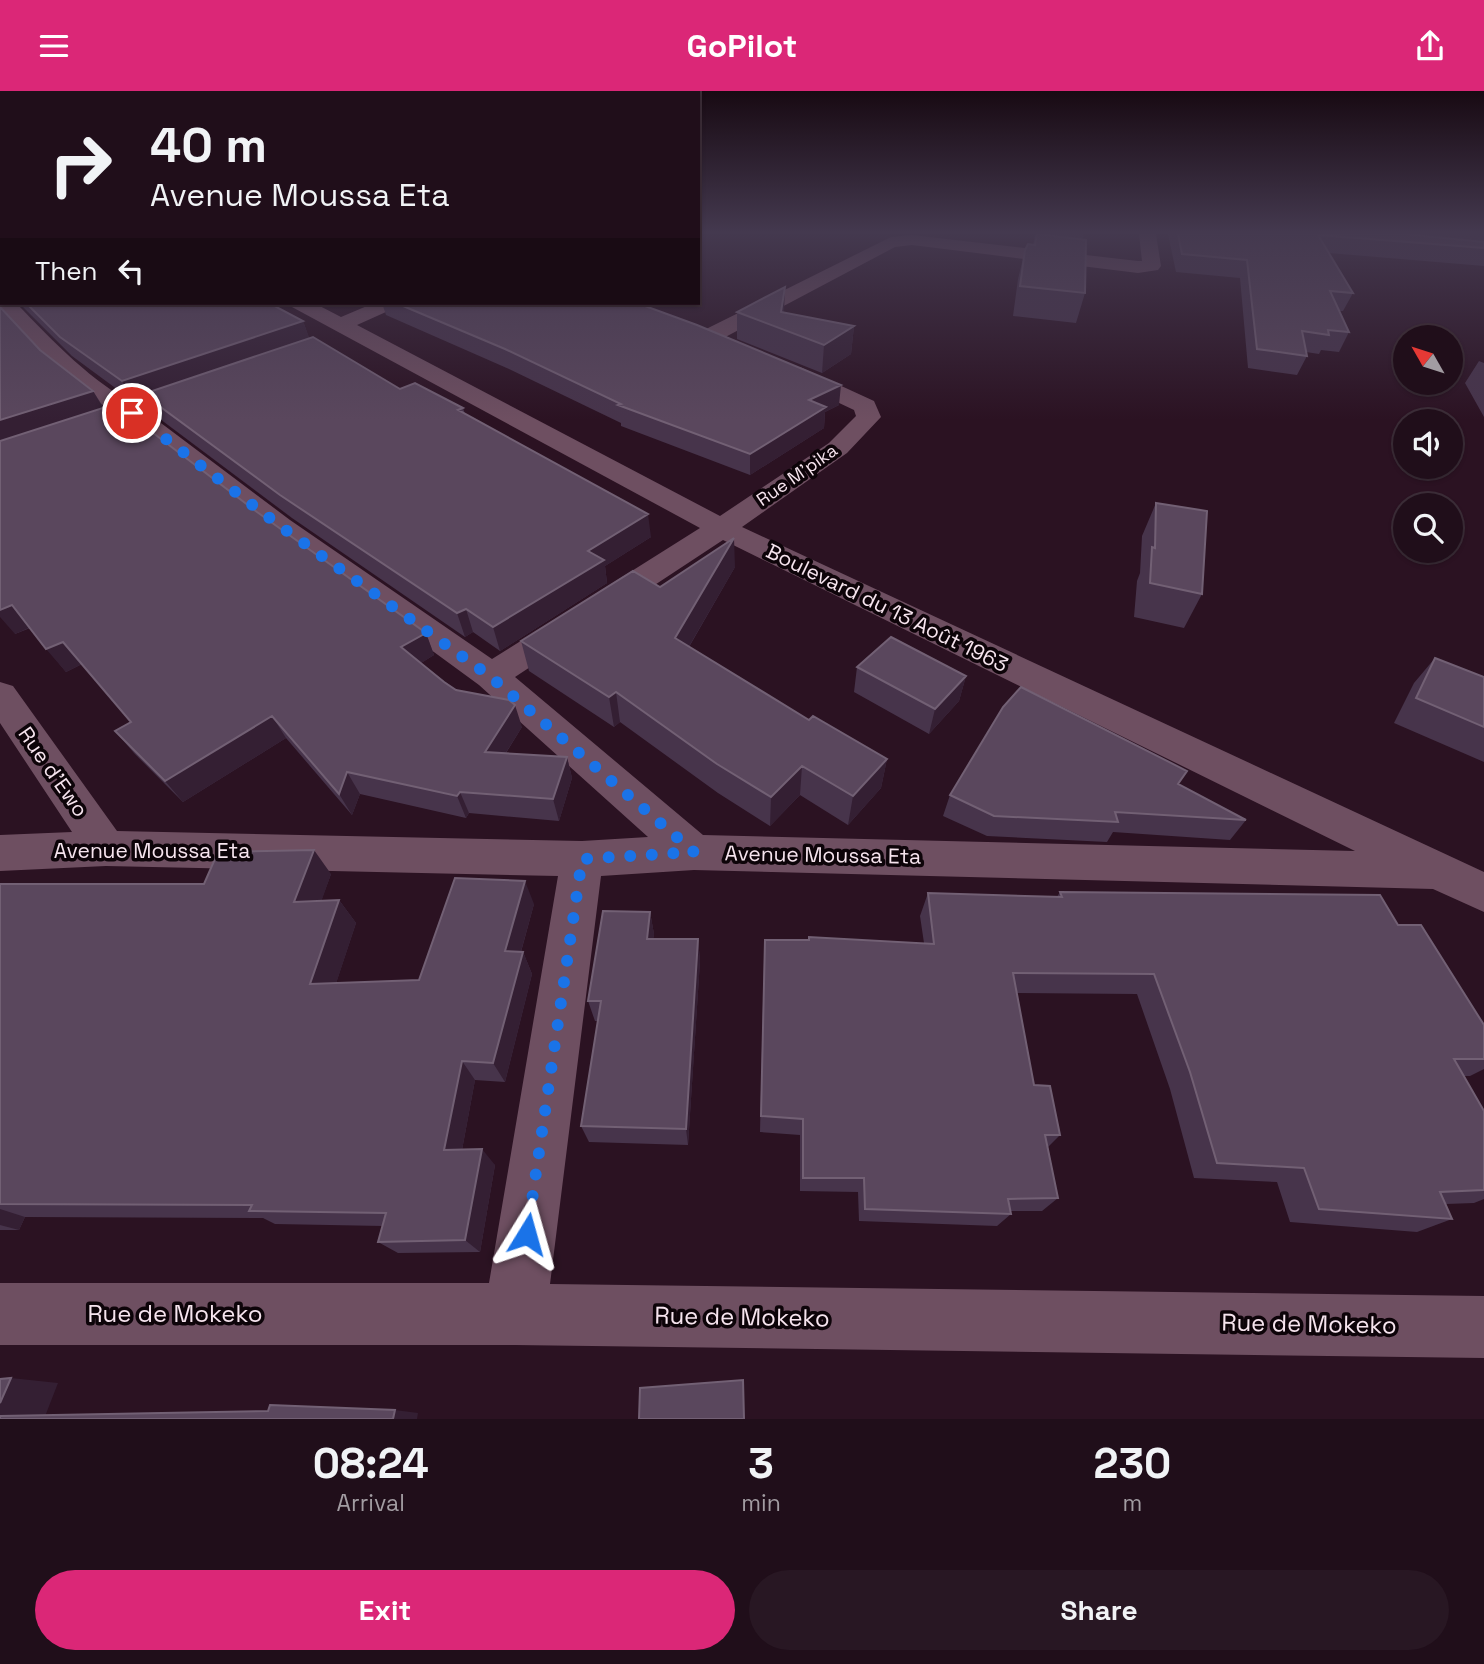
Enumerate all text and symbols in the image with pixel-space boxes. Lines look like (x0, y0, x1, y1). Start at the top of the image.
text: GoPilot (687, 26, 797, 66)
icon: menu (35, 27, 73, 65)
icon: share (1411, 27, 1449, 65)
text: 40 m (150, 114, 267, 176)
icon: right (35, 119, 126, 210)
text: Avenue Moussa Eta (150, 175, 450, 215)
icon: left (112, 252, 150, 290)
text: Then (35, 254, 98, 288)
north arrow (1393, 325, 1463, 395)
map controls (1393, 325, 1463, 563)
pin (102, 383, 162, 443)
icon: arrive (113, 394, 151, 432)
button: sound (1393, 409, 1463, 479)
street label: Rue M'pika (752, 438, 842, 511)
button: search (1393, 493, 1463, 563)
street label: Boulevard du 13 Août 1963 (762, 537, 1013, 678)
street label: Rue d'Ewo (12, 721, 94, 822)
street label: Avenue Moussa Eta (54, 837, 250, 864)
street label: Avenue Moussa Eta (724, 839, 922, 870)
position arrow (490, 1197, 564, 1271)
street label: Rue de Mokeko (87, 1298, 263, 1329)
street label: Rue de Mokeko (654, 1299, 830, 1334)
street label: Rue de Mokeko (1221, 1306, 1397, 1341)
text: 08:24 (313, 1437, 429, 1490)
text: 3 (748, 1437, 774, 1490)
text: 230 (1094, 1437, 1171, 1490)
text: Arrival (336, 1488, 405, 1518)
text: min (741, 1488, 781, 1518)
text: m (1123, 1488, 1142, 1518)
button: Exit (35, 1570, 735, 1650)
button: Share (749, 1570, 1449, 1650)

